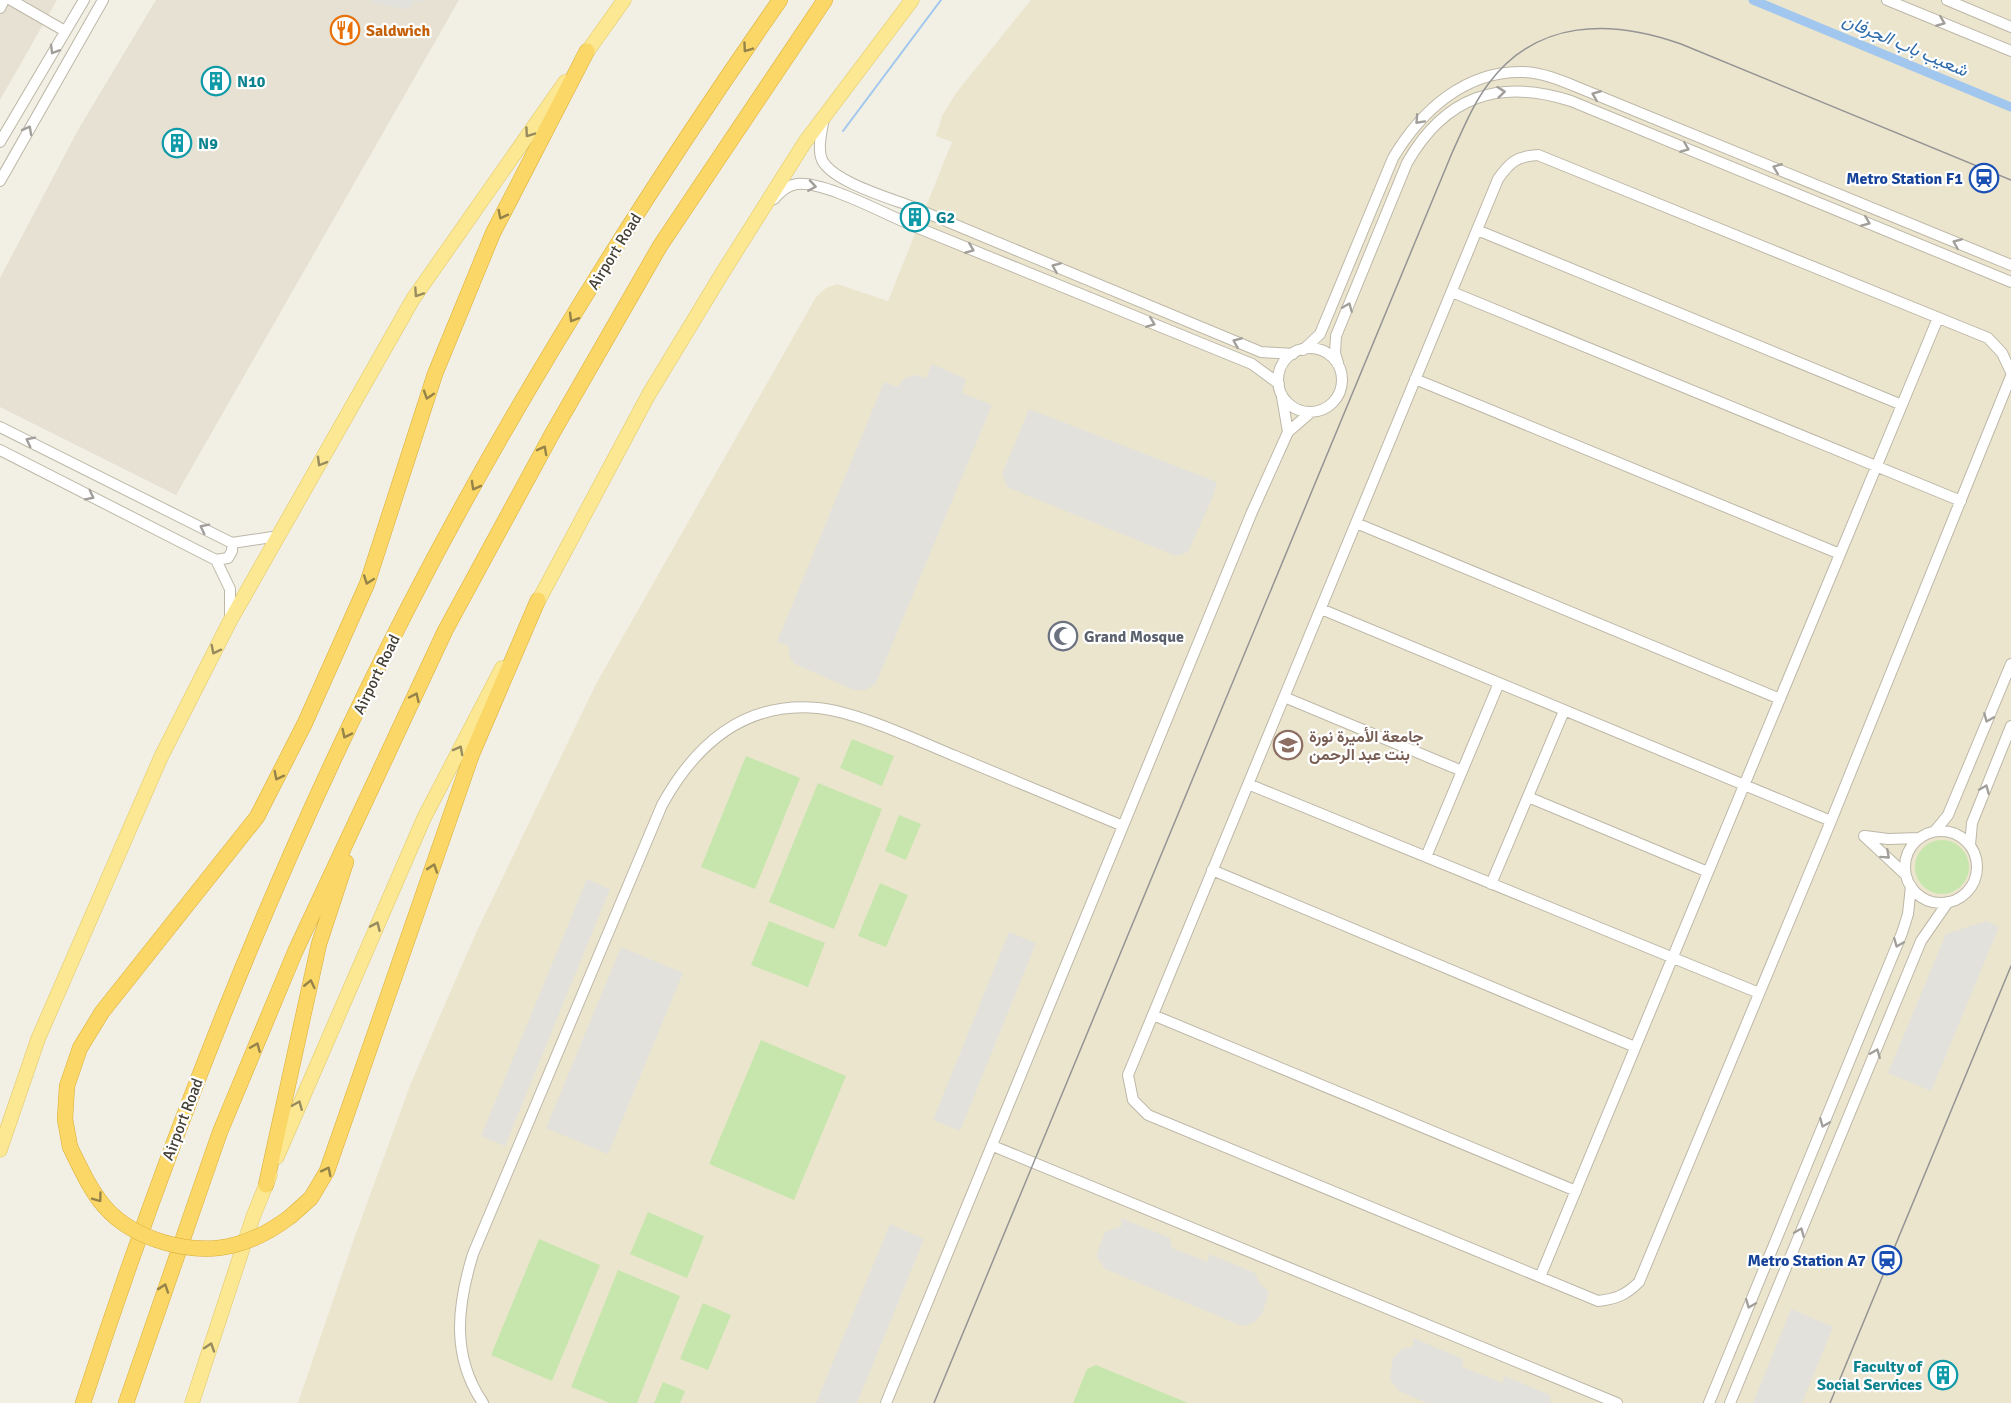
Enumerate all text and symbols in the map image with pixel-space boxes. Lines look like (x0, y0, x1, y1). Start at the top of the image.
water label: شعيب باب الجرفان (1839, 9, 1972, 82)
restaurant icon: Saldwich (329, 14, 361, 46)
one-way arrow (1935, 15, 1946, 27)
place label: Saldwich (366, 21, 430, 41)
one-way arrow (743, 41, 754, 52)
one-way arrow (50, 44, 62, 54)
building icon: N10 (200, 65, 232, 97)
place label: N10 (237, 72, 266, 92)
one-way arrow (1496, 86, 1506, 99)
one-way arrow (1592, 90, 1603, 102)
one-way arrow (1415, 113, 1426, 124)
one-way arrow (21, 125, 32, 136)
one-way arrow (525, 126, 536, 137)
building icon: N9 (161, 127, 193, 159)
place label: N9 (198, 134, 218, 154)
one-way arrow (1679, 141, 1690, 153)
station icon: Metro Station F1 (1968, 162, 2000, 194)
one-way arrow (1772, 163, 1783, 175)
place label: Metro Station F1 (1846, 169, 1963, 189)
one-way arrow (806, 179, 816, 192)
building icon: G2 (899, 201, 931, 233)
one-way arrow (498, 208, 509, 219)
place label: G2 (936, 208, 955, 228)
street label: Airport Road (583, 210, 646, 293)
one-way arrow (1860, 215, 1870, 228)
one-way arrow (1952, 238, 1963, 250)
one-way arrow (964, 242, 975, 254)
one-way arrow (1052, 262, 1063, 274)
one-way arrow (414, 286, 425, 297)
one-way arrow (1341, 302, 1353, 313)
one-way arrow (569, 312, 581, 322)
one-way arrow (1144, 316, 1155, 328)
one-way arrow (1232, 337, 1243, 349)
one-way arrow (423, 389, 436, 400)
one-way arrow (25, 437, 36, 448)
one-way arrow (536, 446, 547, 456)
one-way arrow (316, 456, 328, 466)
one-way arrow (471, 480, 482, 491)
one-way arrow (83, 489, 94, 500)
one-way arrow (199, 524, 210, 536)
one-way arrow (362, 574, 375, 585)
mosque icon: Grand Mosque (1047, 620, 1079, 652)
place label: Grand Mosque (1084, 627, 1184, 647)
street label: Airport Road (349, 631, 405, 718)
one-way arrow (211, 644, 223, 655)
one-way arrow (407, 693, 419, 704)
one-way arrow (1983, 711, 1995, 722)
one-way arrow (342, 727, 354, 738)
place label: جامعة الأميرة نورة بنت عبد الرحمن (1309, 727, 1424, 765)
school or university icon: جامعة الأميرة نورة بنت عبد الرحمن (1272, 729, 1304, 761)
one-way arrow (452, 746, 463, 756)
one-way arrow (273, 770, 285, 781)
one-way arrow (1978, 784, 1990, 795)
one-way arrow (1879, 848, 1889, 859)
one-way arrow (426, 863, 438, 874)
one-way arrow (369, 922, 381, 933)
one-way arrow (1893, 937, 1905, 948)
one-way arrow (302, 980, 315, 990)
one-way arrow (249, 1042, 261, 1053)
one-way arrow (1869, 1048, 1881, 1059)
street label: Airport Road (158, 1075, 208, 1163)
one-way arrow (291, 1100, 303, 1111)
one-way arrow (1819, 1117, 1831, 1128)
one-way arrow (319, 1166, 331, 1177)
one-way arrow (91, 1191, 102, 1202)
one-way arrow (1793, 1228, 1805, 1239)
station icon: Metro Station A7 (1871, 1244, 1903, 1276)
place label: Metro Station A7 (1747, 1251, 1866, 1271)
one-way arrow (157, 1283, 169, 1294)
one-way arrow (1745, 1297, 1757, 1308)
one-way arrow (203, 1342, 215, 1353)
place label: Faculty of Social Services (1817, 1357, 1923, 1395)
building icon: Faculty of Social Services (1927, 1359, 1959, 1391)

